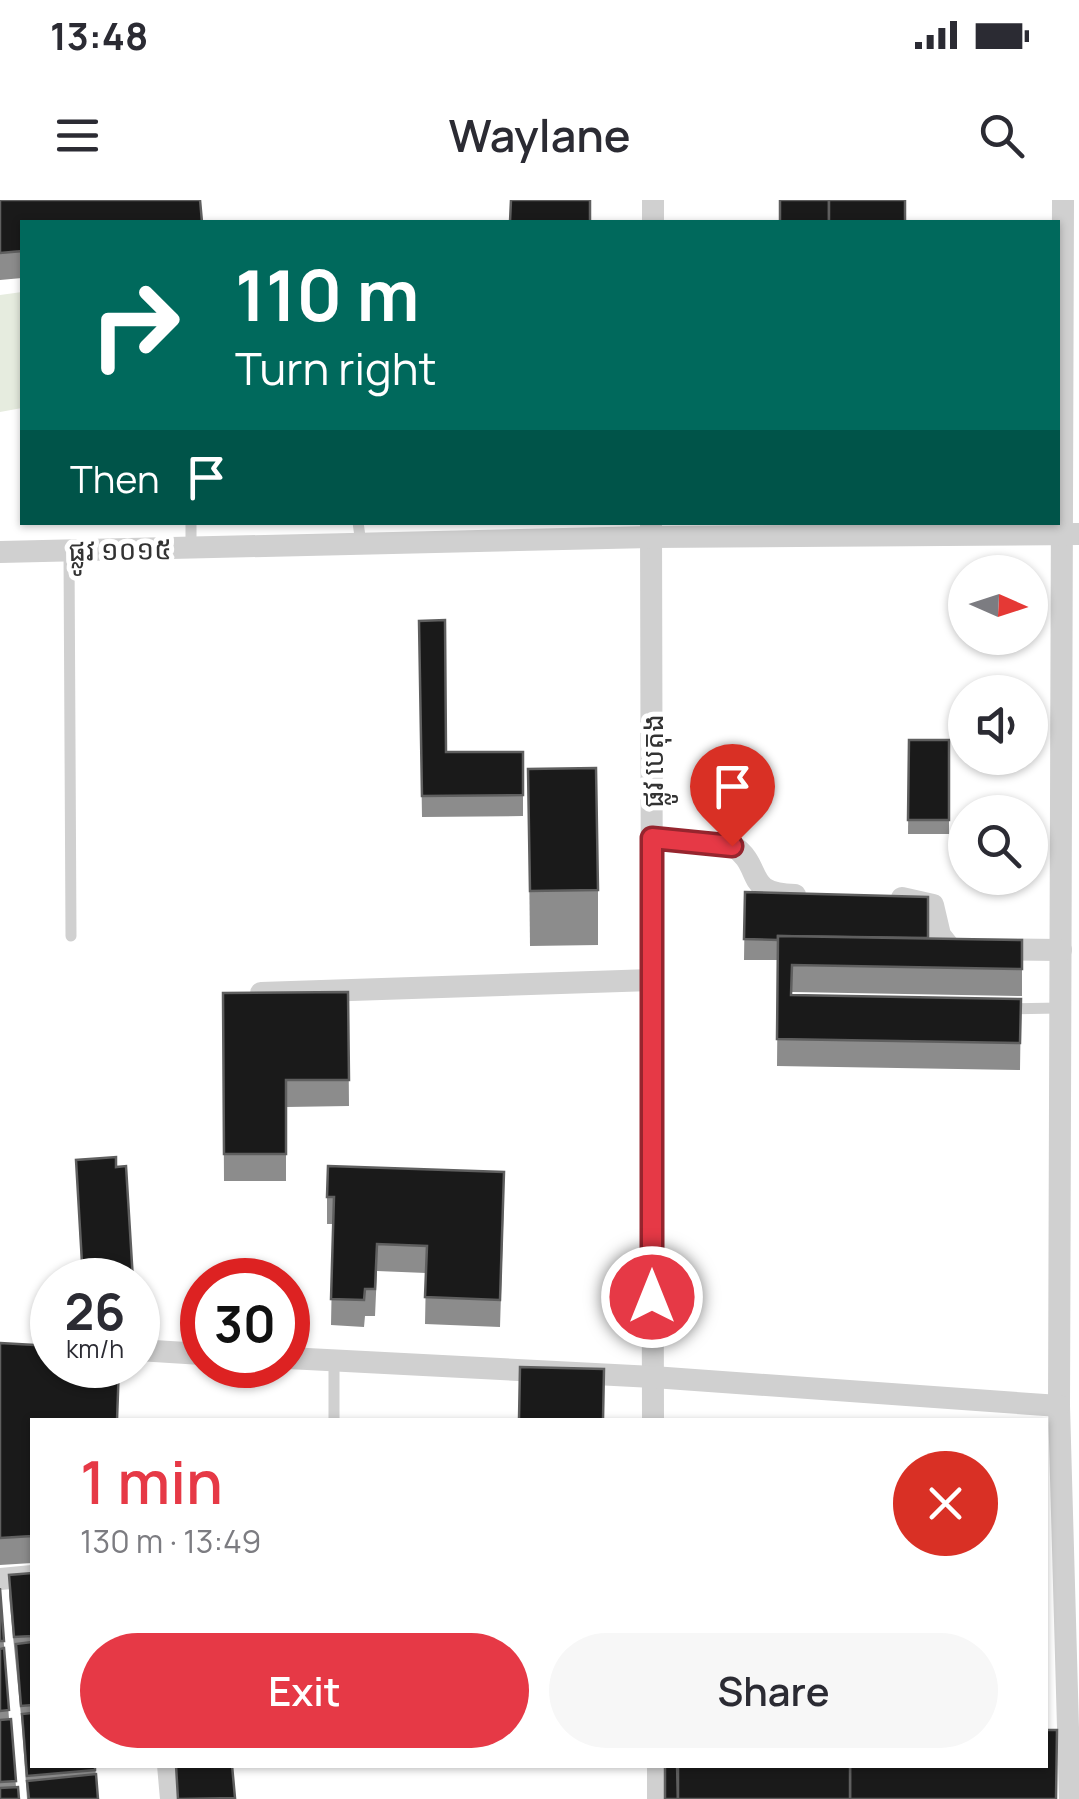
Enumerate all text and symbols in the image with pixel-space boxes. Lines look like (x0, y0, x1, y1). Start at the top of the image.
text: 13:48 (50, 9, 148, 61)
text: Waylane (449, 104, 631, 166)
icon: menu (50, 108, 105, 163)
icon: search (974, 108, 1029, 163)
text: 110 m (235, 246, 419, 342)
icon: right (70, 260, 200, 390)
text: Turn right (235, 337, 436, 399)
icon: arrive (179, 450, 234, 505)
text: Then (70, 452, 159, 504)
street label: ផ្លូវ ១០១៥ (68, 529, 172, 576)
north arrow (948, 555, 1048, 655)
map controls (948, 555, 1048, 895)
button: sound (948, 675, 1048, 775)
street label: ផ្លូវ បេតុង (633, 714, 678, 808)
pin (690, 744, 775, 847)
icon: arrive (705, 759, 760, 814)
button: search (948, 795, 1048, 895)
position arrow (600, 1245, 704, 1349)
speed limit sign: 30 (180, 1258, 310, 1388)
text: 26 (65, 1277, 125, 1345)
text: km/h (66, 1331, 124, 1366)
text: 1 min (80, 1440, 223, 1522)
button: close (893, 1451, 998, 1556)
text: 130 m · 13:49 (80, 1519, 261, 1563)
button: Exit (80, 1633, 529, 1748)
button: Share (549, 1633, 998, 1748)

